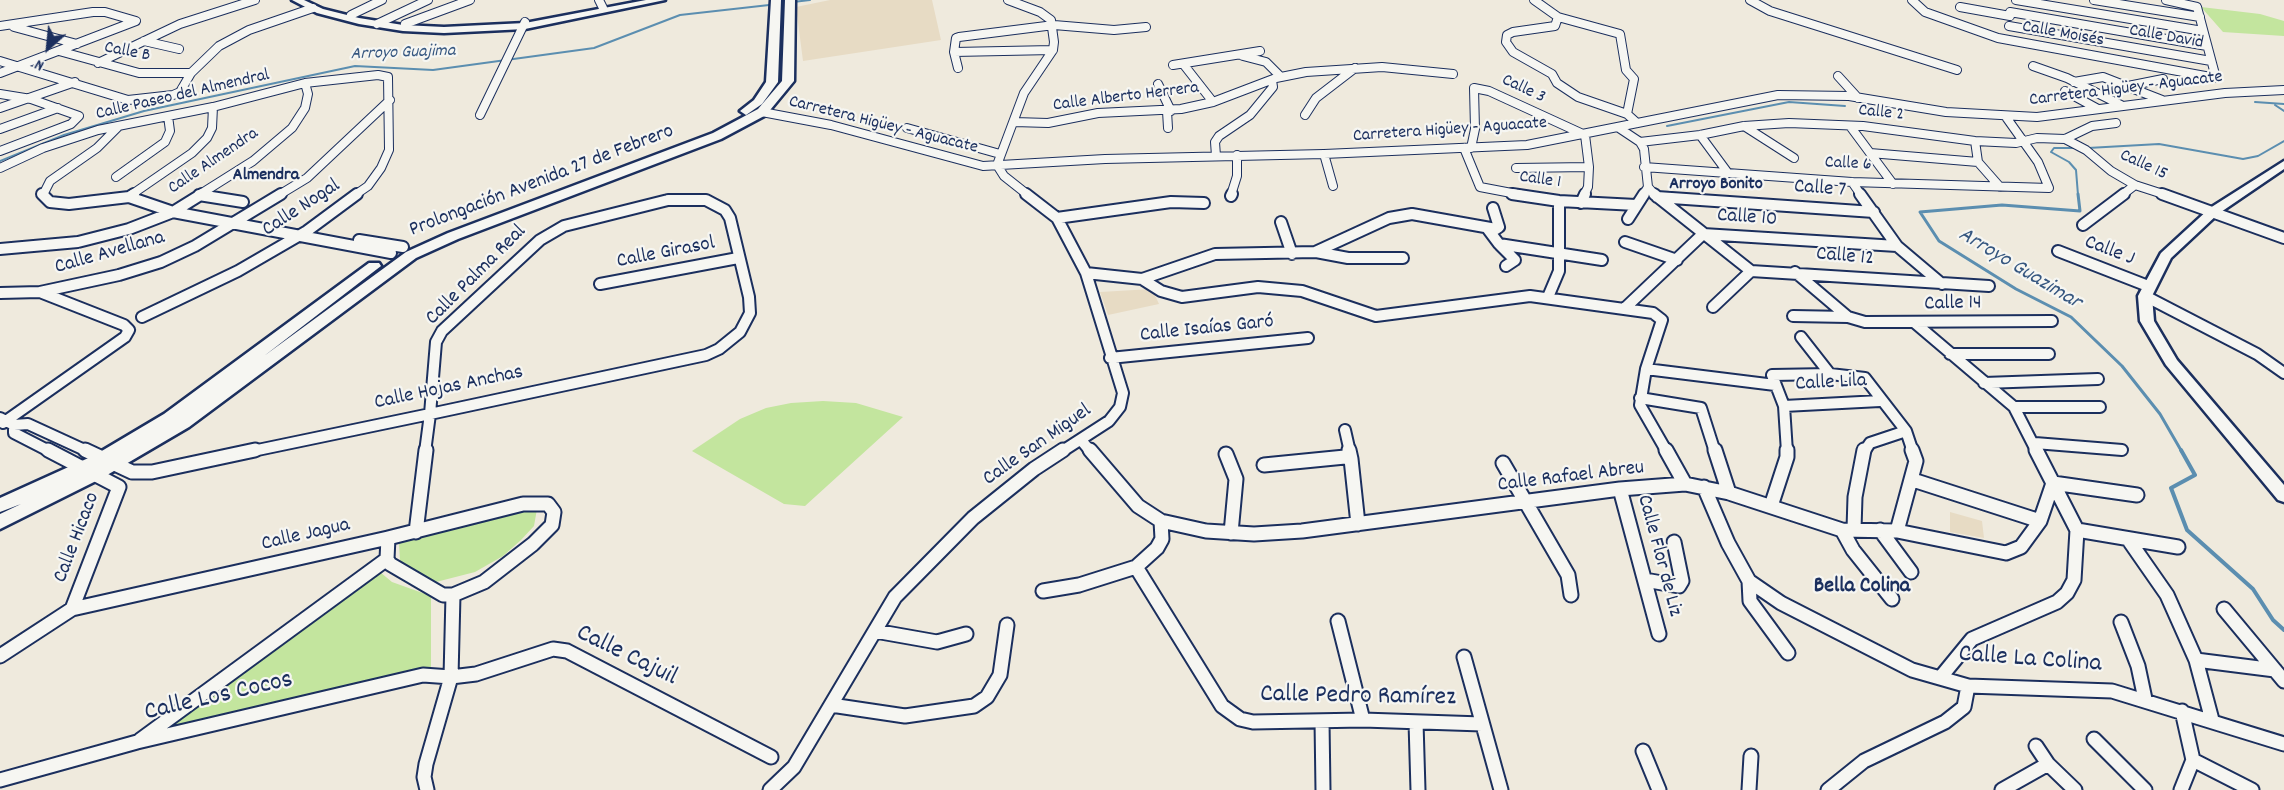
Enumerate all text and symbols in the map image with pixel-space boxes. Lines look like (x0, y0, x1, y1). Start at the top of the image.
street label: Calle Moisés (2020, 17, 2106, 53)
north arrow (18, 18, 78, 78)
street label: Calle David (2127, 21, 2205, 55)
street label: Calle B (102, 38, 152, 68)
water label: Arroyo Guajima (350, 41, 456, 67)
text: N (31, 52, 48, 77)
street label: Calle Paseo del Almendral (94, 66, 272, 126)
street label: Carretera Higüey - Aguacate (2028, 67, 2224, 113)
street label: Calle 3 (1498, 71, 1548, 109)
street label: Calle Alberto Herrera (1052, 78, 1200, 118)
street label: Carretera Higüey - Aguacate (786, 92, 980, 160)
street label: Calle 2 (1857, 101, 1905, 127)
street label: Carretera Higüey - Aguacate (1352, 113, 1548, 149)
street label: Prolongación Avenida 27 de Febrero (406, 120, 678, 244)
street label: Calle Almendra (165, 124, 263, 200)
street label: Calle 15 (2116, 146, 2170, 186)
street label: Calle 6 (1824, 153, 1872, 177)
district label: Almendra (233, 166, 299, 188)
street label: Calle 1 (1518, 167, 1562, 195)
street label: Calle Nogal (258, 174, 346, 244)
district label: Arroyo Bonito (1669, 175, 1763, 197)
street label: Calle 7 (1793, 176, 1847, 204)
street label: Calle 10 (1716, 204, 1778, 234)
street label: Calle Palma Real (421, 220, 533, 332)
water label: Arroyo Guazimar (1953, 223, 2085, 317)
street label: Calle Avellana (52, 226, 168, 282)
street label: Calle J (2080, 231, 2138, 273)
street label: Calle Girasol (615, 232, 717, 276)
street label: Calle 12 (1815, 243, 1875, 273)
street label: Calle 14 (1924, 292, 1982, 318)
street label: Calle Isaías Garó (1139, 310, 1275, 350)
street label: Calle Hojas Anchas (372, 361, 526, 417)
street label: Calle Lila (1795, 370, 1867, 398)
street label: Calle San Miguel (979, 399, 1097, 493)
street label: Calle Rafael Abreu (1496, 457, 1646, 499)
street label: Calle Hicaco (49, 489, 107, 587)
street label: Calle Flor de Liz (1630, 492, 1686, 620)
street label: Calle Jagua (259, 514, 353, 558)
district label: Bella Colina (1814, 575, 1910, 601)
street label: Calle Cajuil (570, 619, 682, 695)
street label: Calle La Colina (1958, 640, 2102, 682)
street label: Calle Los Cocos (142, 666, 296, 730)
street label: Calle Pedro Ramírez (1260, 681, 1456, 715)

